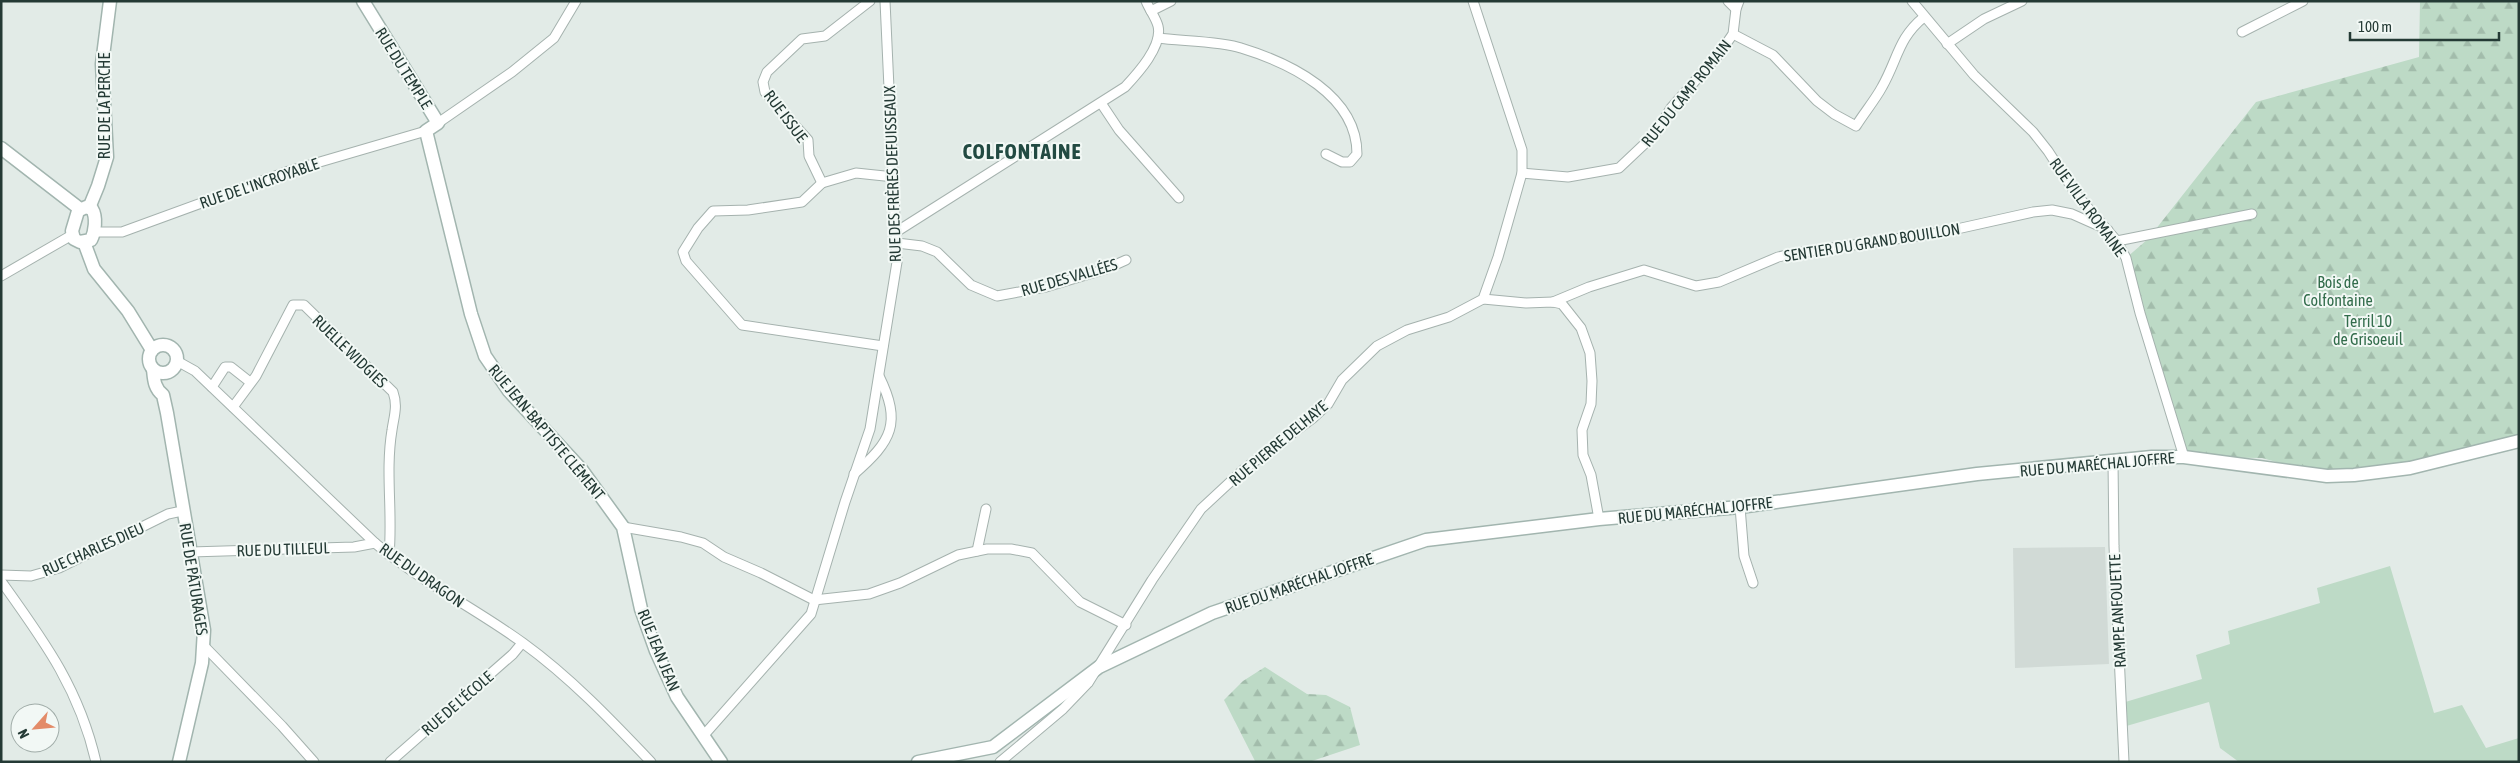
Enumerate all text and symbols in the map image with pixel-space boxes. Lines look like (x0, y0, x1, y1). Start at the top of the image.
scale bar (2350, 10, 2499, 42)
text: 100 m (2358, 18, 2392, 35)
street label: RUE DU TEMPLE (372, 24, 436, 112)
street label: RUE DU CAMP ROMAIN (1637, 36, 1735, 150)
street label: RUE DE LA PERCHE (95, 53, 113, 159)
street label: RUE DES FRÈRES DEFUISSEAUX (880, 85, 904, 263)
street label: RUE ISSUE (761, 87, 811, 146)
district label: COLFONTAINE (963, 139, 1081, 163)
street label: RUE DE L'INCROYABLE (197, 154, 321, 212)
street label: RUE VILLA ROMAINE (2046, 154, 2130, 260)
street label: SENTIER DU GRAND BOUILLON (1783, 219, 1961, 265)
street label: RUE DES VALLÉES (1019, 255, 1119, 299)
park label: Bois de Colfontaine (2303, 273, 2373, 309)
street label: RUELLE WIDGIES (309, 311, 391, 391)
park label: Terril 10 de Grisoeuil (2333, 312, 2404, 348)
street label: RUE JEAN-BAPTISTE CLÉMENT (485, 361, 609, 503)
street label: RUE PIERRE DELHAYE (1225, 397, 1331, 489)
street label: RUE DU MARÉCHAL JOFFRE (2019, 448, 2175, 480)
street label: RUE DU MARÉCHAL JOFFRE (1617, 493, 1773, 527)
street label: RUE CHARLES DIEU (39, 518, 147, 580)
street label: RUE DE PÂTURAGES (176, 522, 212, 637)
street label: RUE DU TILLEUL (236, 538, 331, 560)
street label: RUE DU DRAGON (376, 539, 468, 611)
street label: RUE DU MARÉCHAL JOFFRE (1223, 549, 1376, 617)
street label: RAMPE ANFOUETTE (2105, 554, 2129, 668)
street label: RUE JEAN JEAN (634, 606, 684, 694)
street label: RUE DE L'ÉCOLE (418, 667, 496, 739)
north arrow (10, 703, 60, 753)
text: N (14, 727, 32, 741)

